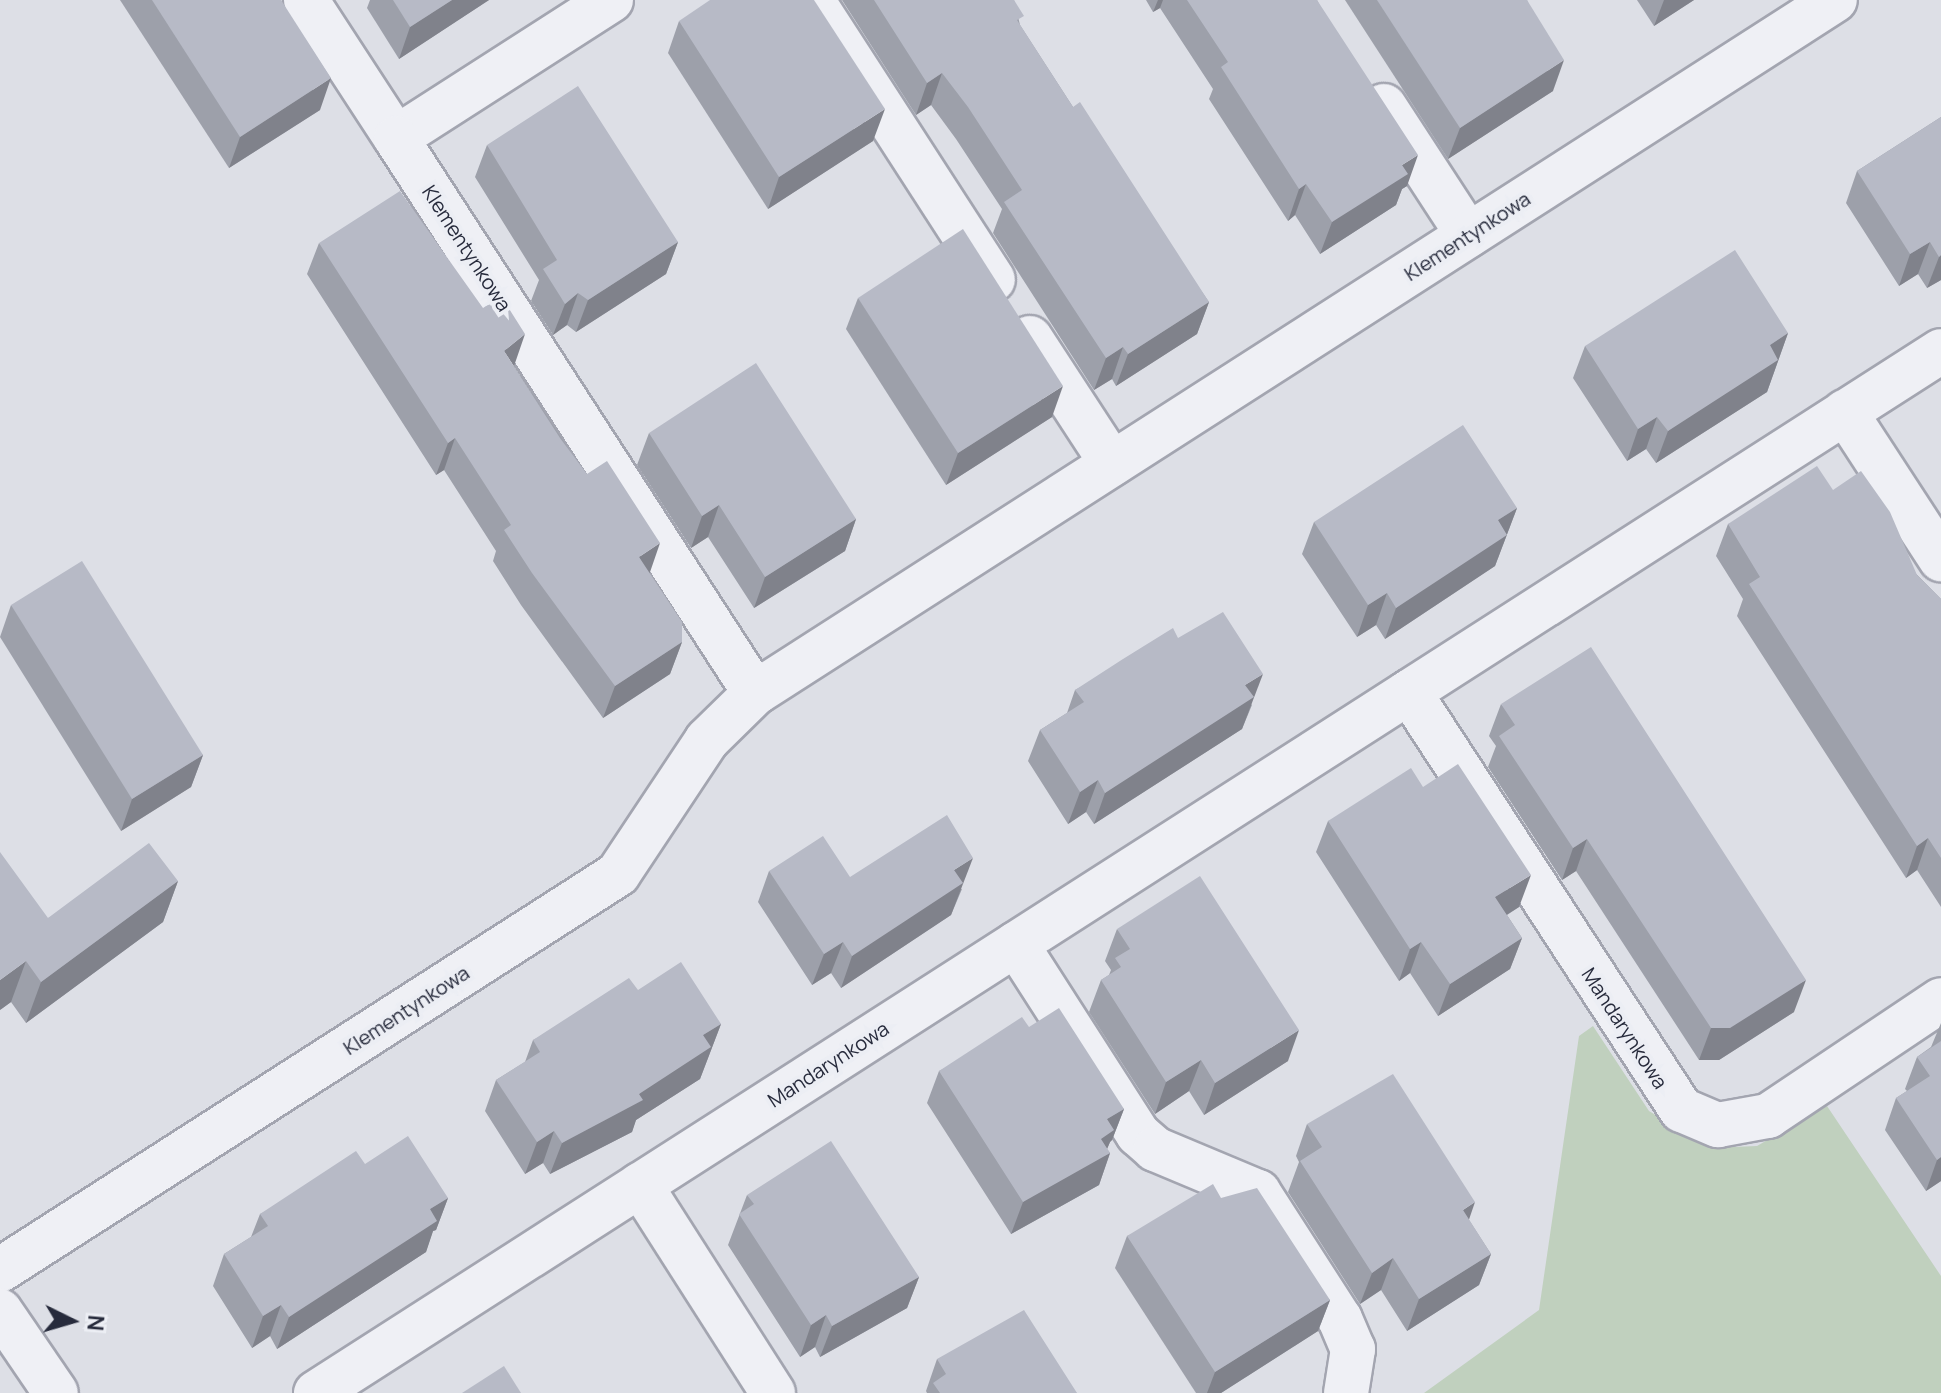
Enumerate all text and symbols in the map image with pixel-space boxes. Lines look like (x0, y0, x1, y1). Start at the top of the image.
street label: Klementynkowa (417, 181, 517, 315)
street label: Klementynkowa (1400, 186, 1534, 286)
street label: Klementynkowa (339, 960, 473, 1060)
street label: Mandarynkowa (1577, 963, 1673, 1093)
street label: Mandarynkowa (763, 1016, 893, 1112)
north arrow (32, 1281, 112, 1361)
text: N (80, 1314, 112, 1332)

